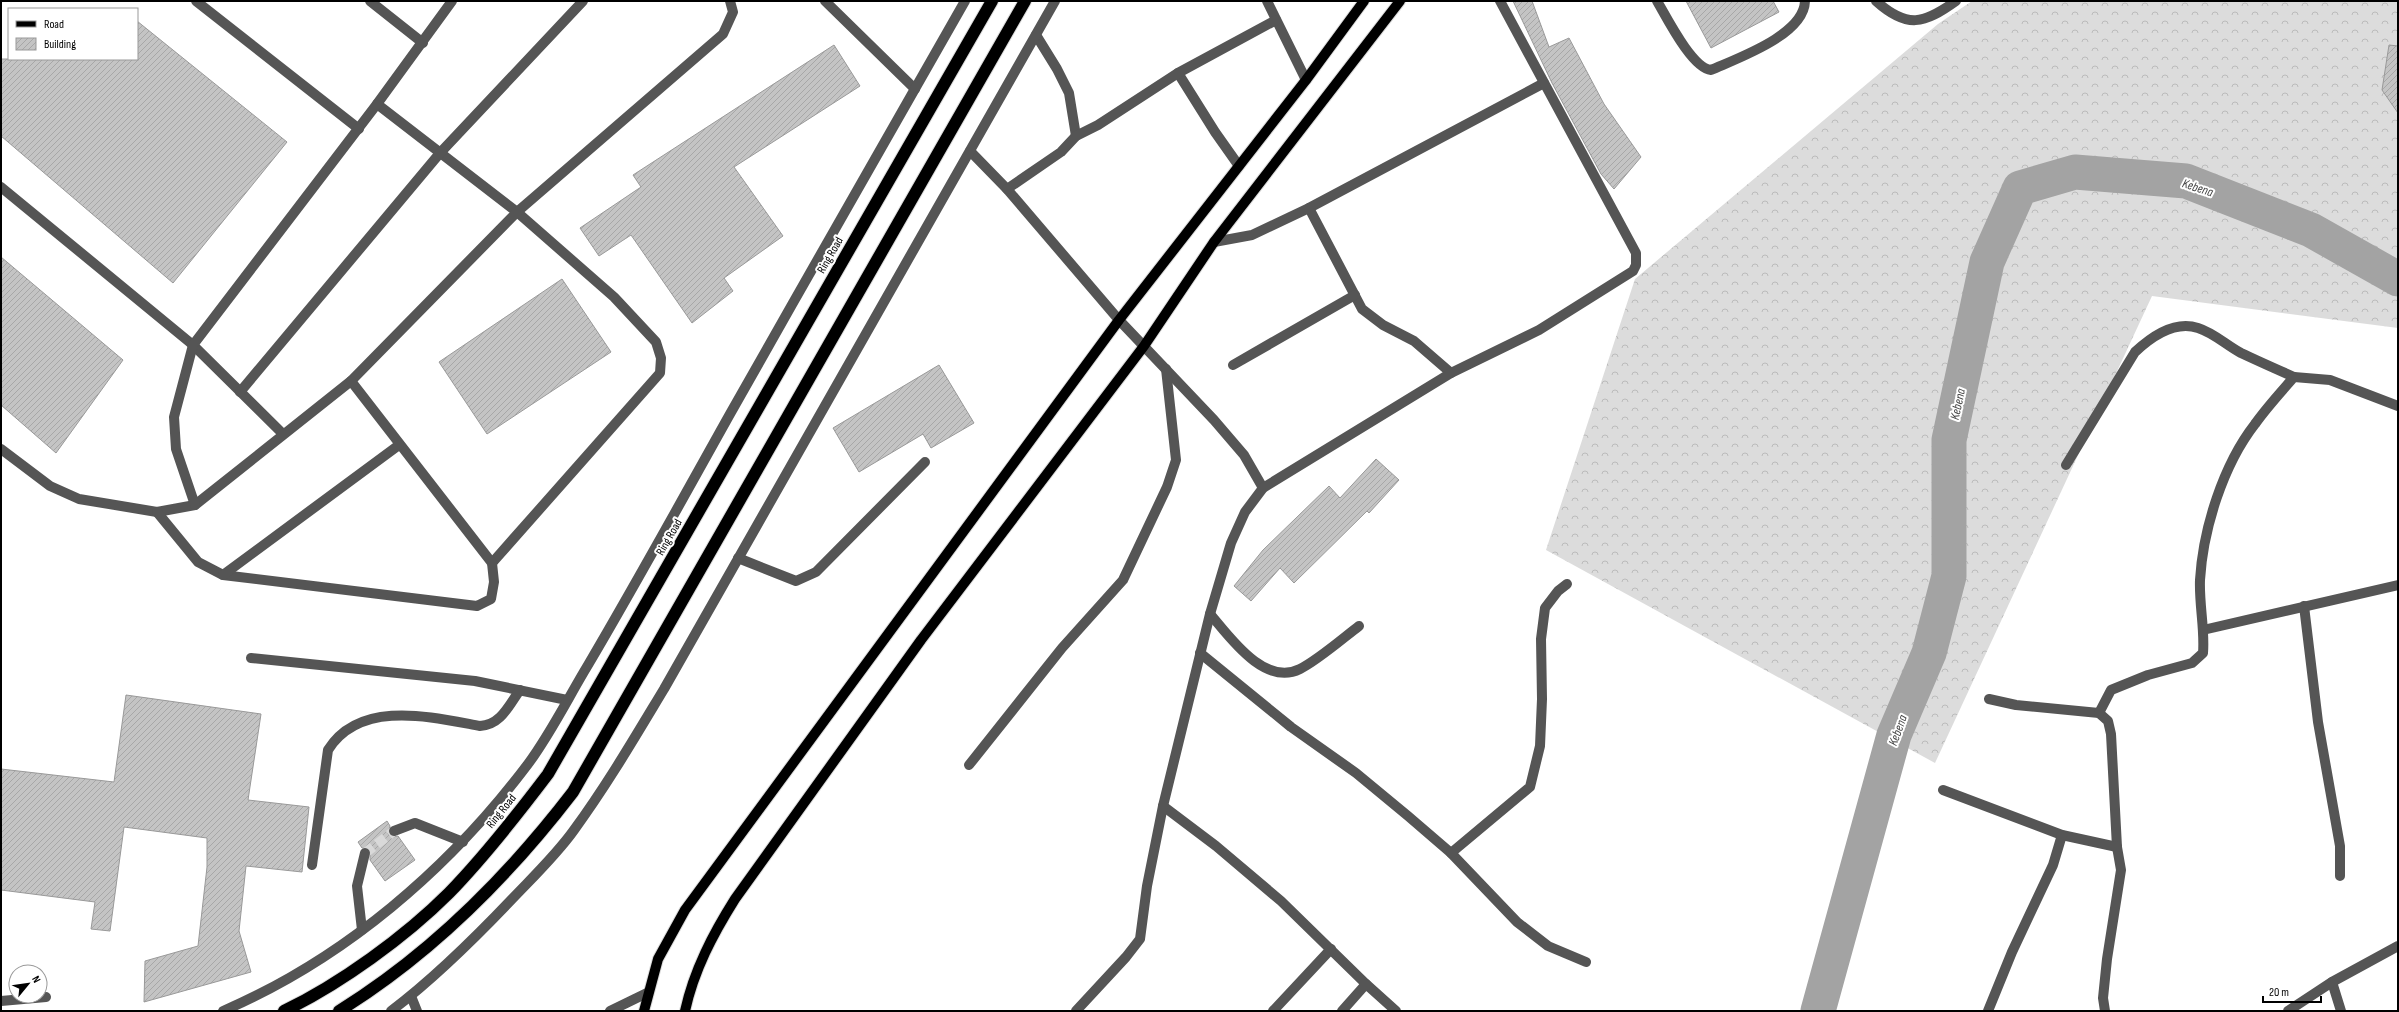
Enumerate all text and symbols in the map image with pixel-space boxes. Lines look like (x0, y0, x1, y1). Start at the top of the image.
legend (8, 8, 138, 60)
text: Road (44, 17, 64, 32)
text: Building (44, 37, 76, 52)
water label: Kebena (2180, 175, 2216, 201)
street label: Ring Road (814, 234, 847, 276)
water label: Kebena (1947, 386, 1969, 421)
street label: Ring Road (653, 516, 686, 558)
water label: Kebena (1885, 712, 1911, 748)
street label: Ring Road (483, 791, 520, 831)
north arrow (8, 964, 48, 1004)
text: N (29, 974, 43, 985)
scale bar (2263, 978, 2321, 1004)
text: 20 m (2269, 985, 2289, 1000)

